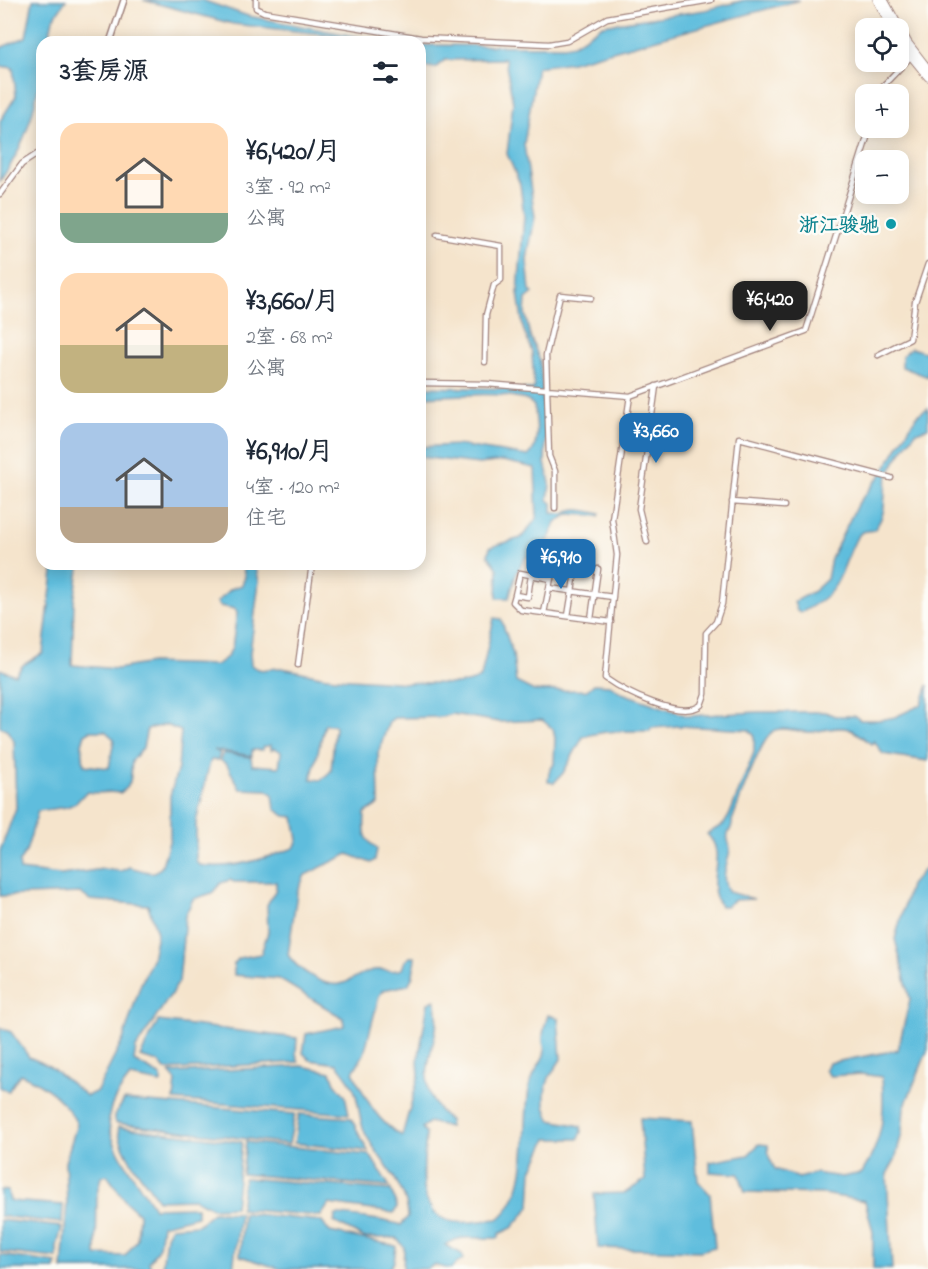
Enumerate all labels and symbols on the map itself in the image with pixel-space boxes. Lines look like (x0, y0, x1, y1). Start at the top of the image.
place label: 浙江骏驰 (799, 212, 879, 241)
marker: 浙江骏驰 (884, 217, 898, 231)
pin: ¥6,420 (721, 281, 819, 332)
pin: ¥3,660 (607, 413, 705, 464)
pin: ¥6,910 (512, 539, 610, 590)

